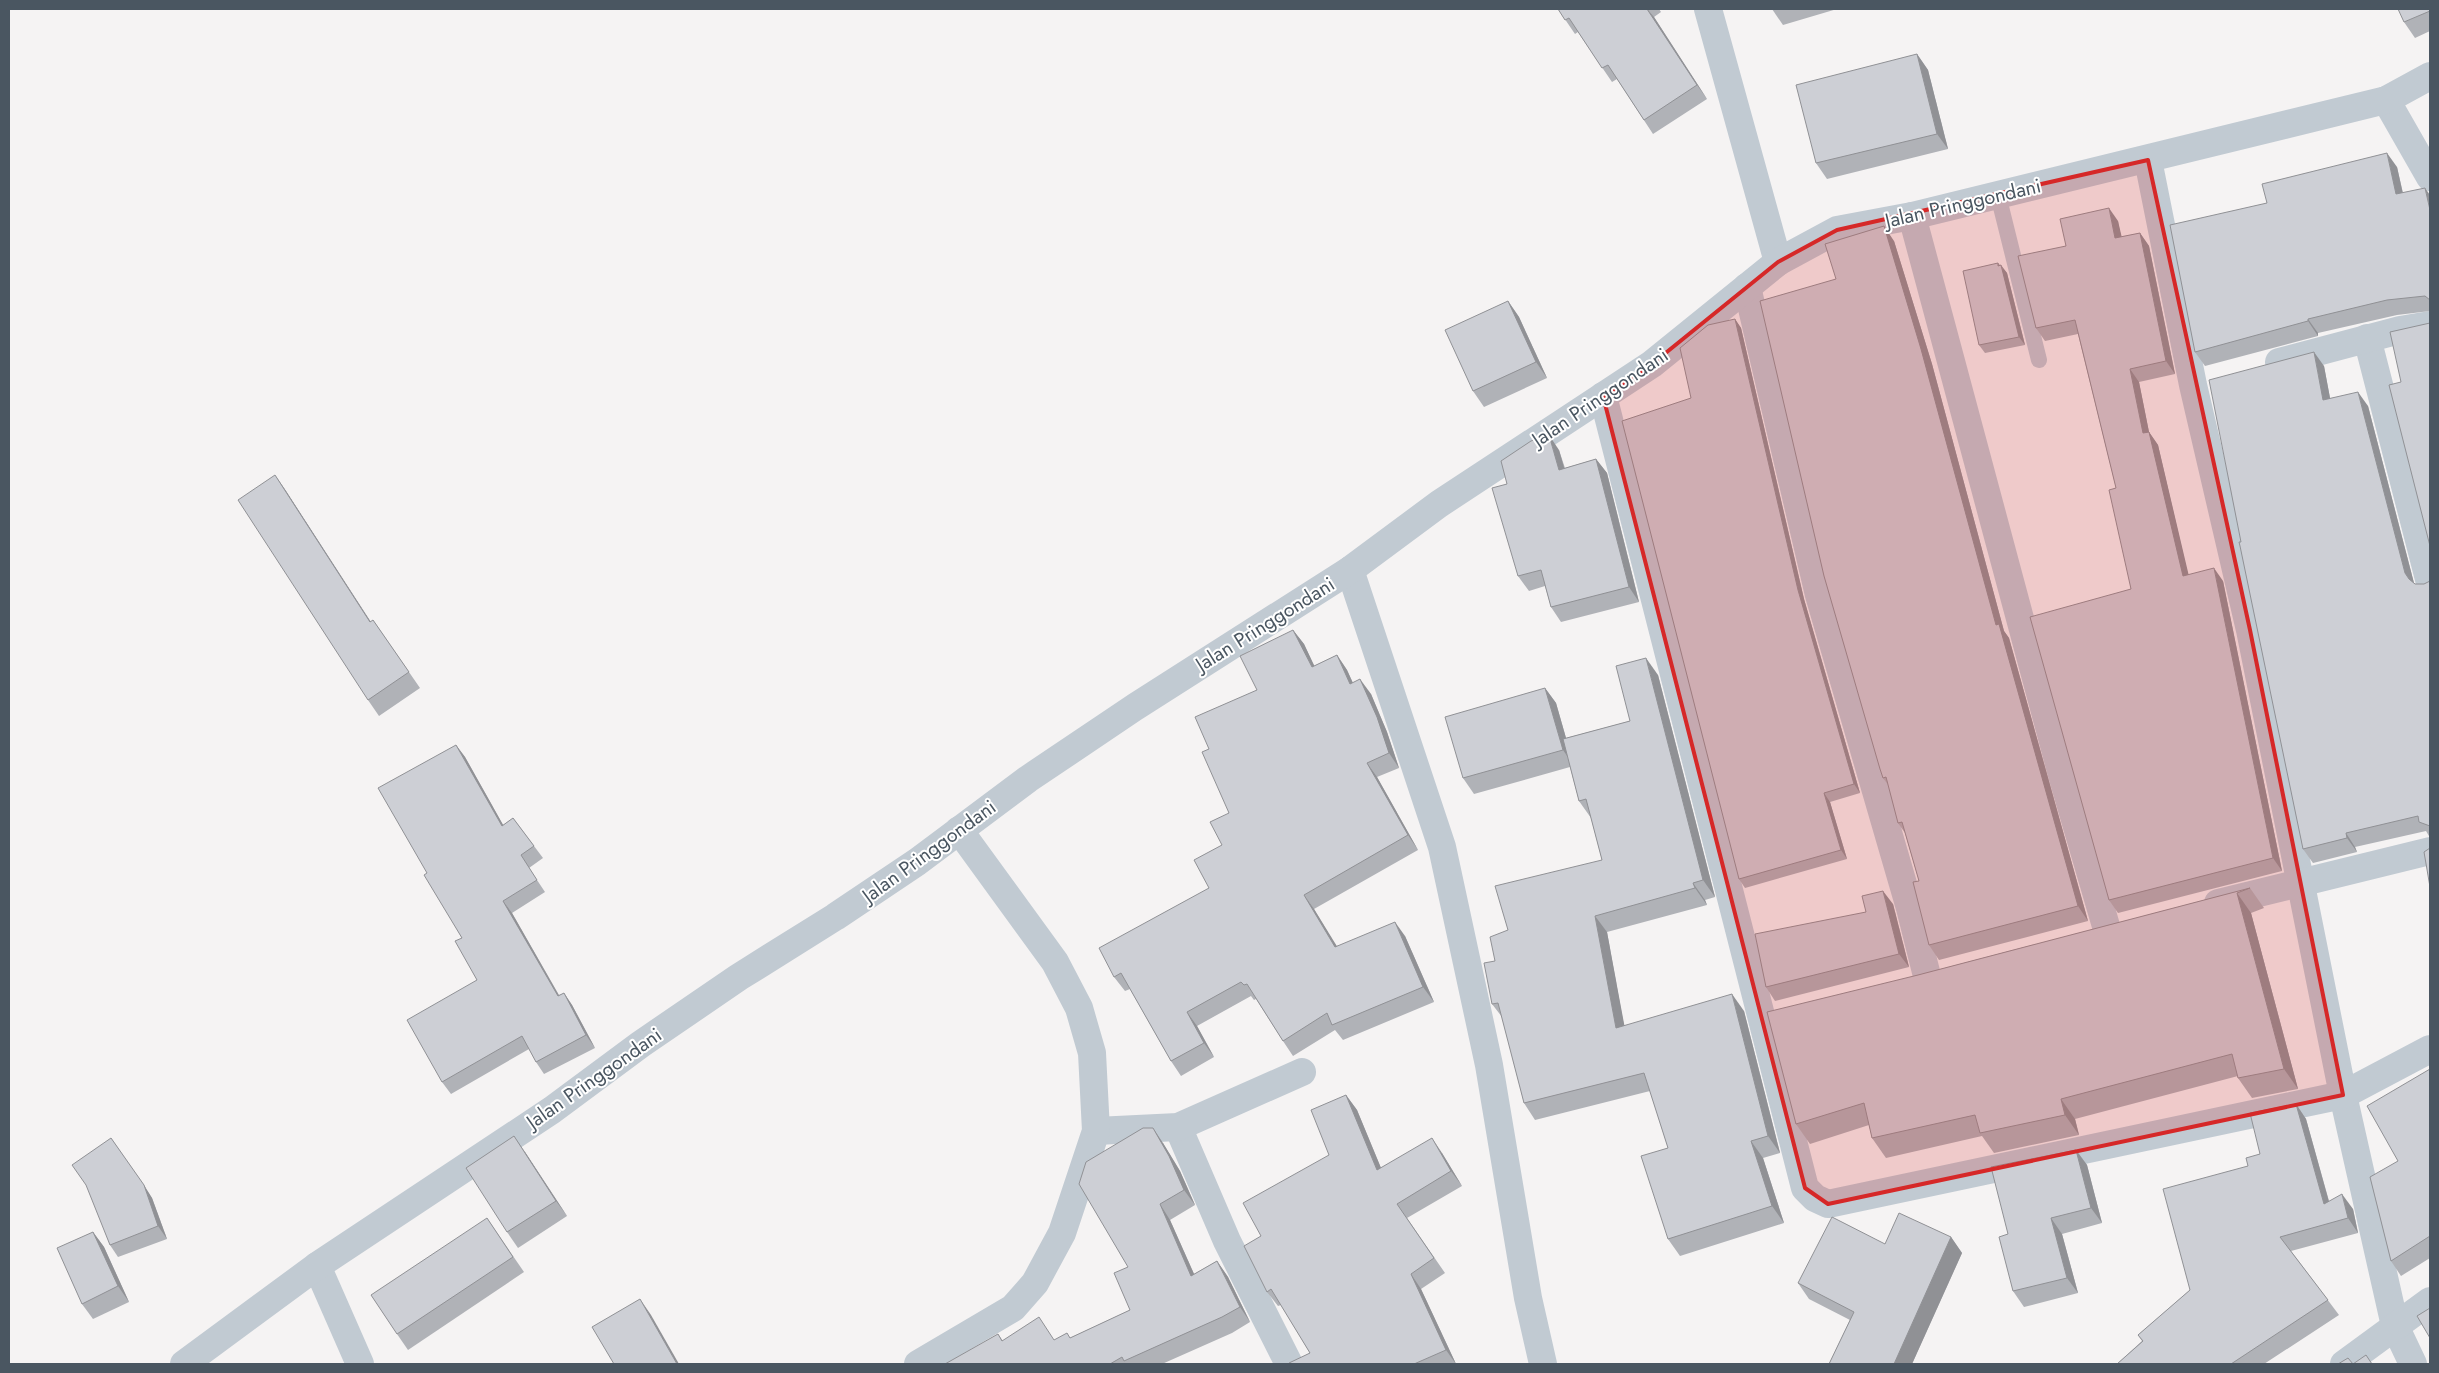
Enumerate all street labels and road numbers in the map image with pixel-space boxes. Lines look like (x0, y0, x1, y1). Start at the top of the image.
street label: Jalan Pringgondani (1879, 171, 2044, 236)
street label: Jalan Pringgondani (1524, 341, 1674, 456)
street label: Jalan Pringgondani (1188, 570, 1340, 680)
street label: Jalan Pringgondani (854, 793, 1002, 912)
street label: Jalan Pringgondani (518, 1021, 668, 1138)

